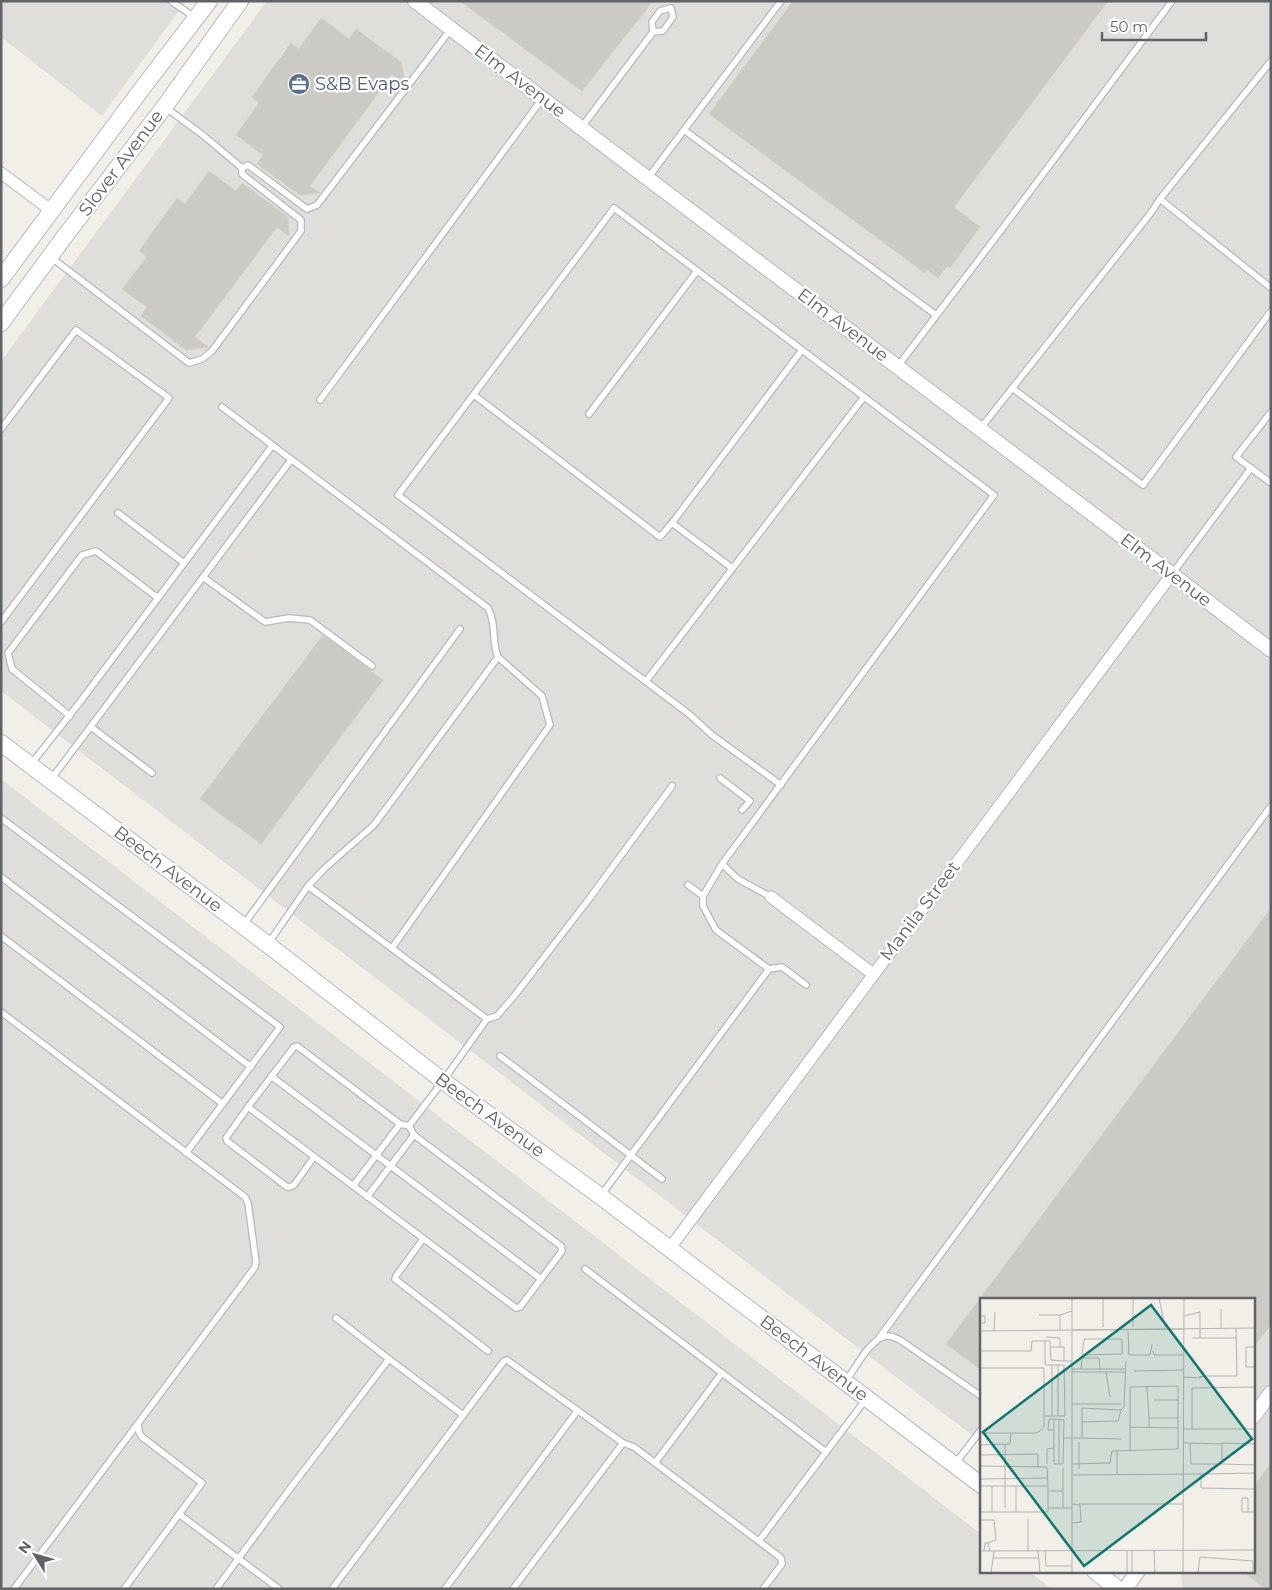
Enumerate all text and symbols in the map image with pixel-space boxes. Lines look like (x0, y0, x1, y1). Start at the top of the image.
scale bar (1102, 10, 1206, 42)
text: 50 m (1110, 17, 1148, 36)
street label: Elm Avenue (470, 40, 570, 123)
office icon: S&B Evaps (287, 72, 311, 96)
place label: S&B Evaps (315, 73, 409, 95)
street label: Slover Avenue (74, 106, 168, 220)
street label: Elm Avenue (793, 284, 893, 367)
street label: Elm Avenue (1116, 529, 1216, 612)
street label: Beech Avenue (109, 821, 227, 917)
street label: Manila Street (875, 857, 965, 965)
street label: Beech Avenue (431, 1068, 549, 1162)
inset map (980, 1298, 1254, 1572)
street label: Beech Avenue (755, 1310, 873, 1406)
north arrow (10, 1530, 60, 1580)
text: N (14, 1537, 35, 1557)

